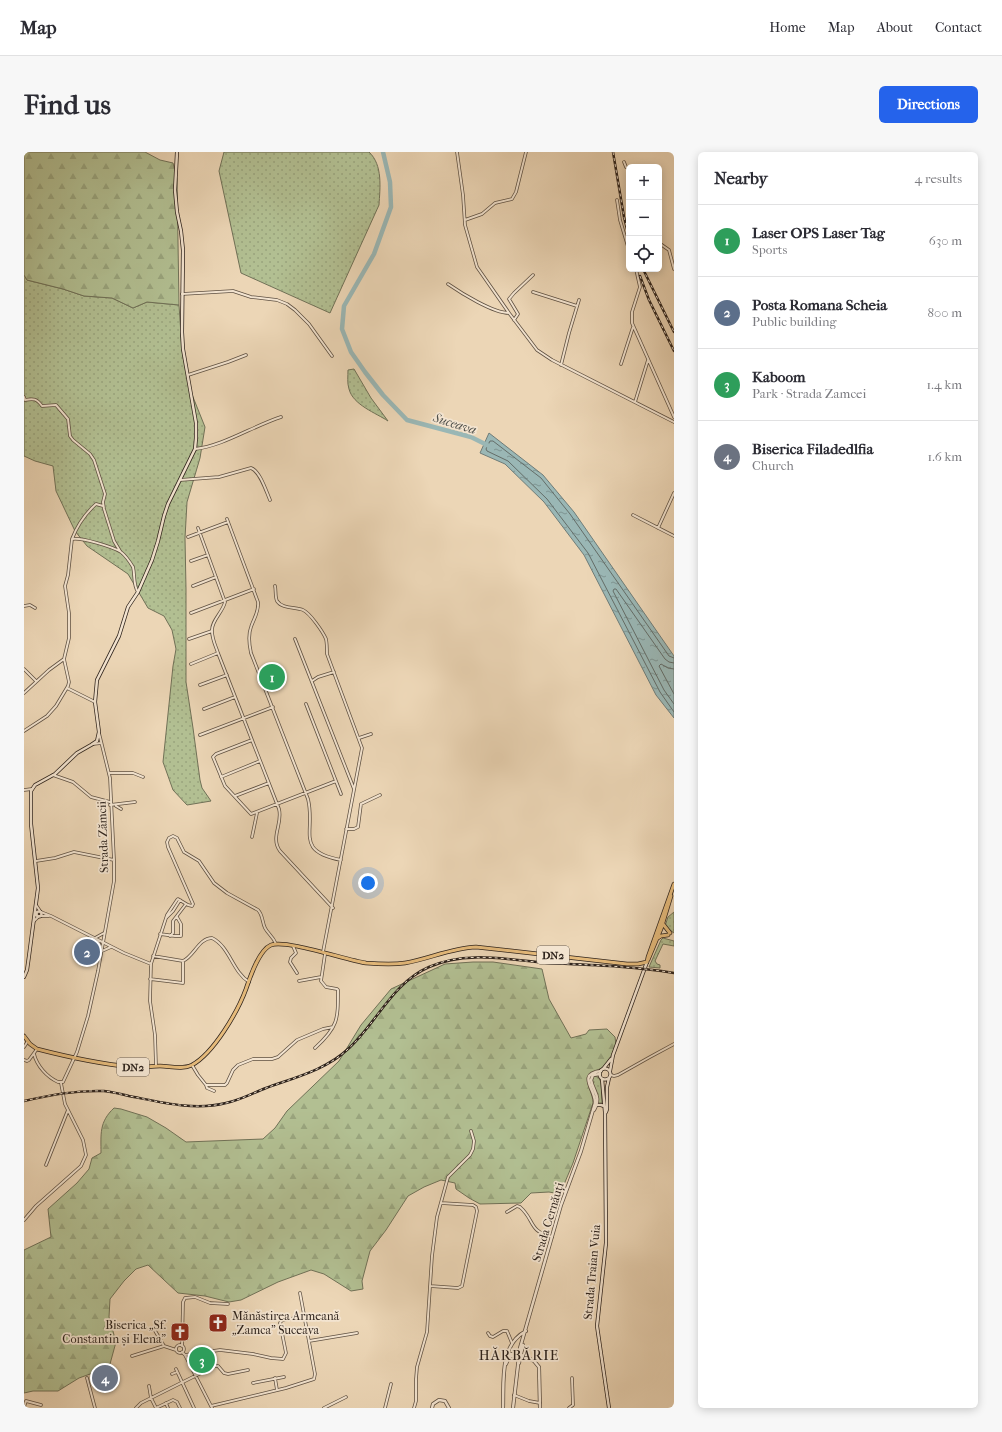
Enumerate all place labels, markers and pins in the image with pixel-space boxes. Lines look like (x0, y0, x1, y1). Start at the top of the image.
pin: 1 (259, 662, 285, 692)
pin: 2 (74, 937, 100, 967)
place label: Mănăstirea Armeană „Zamca” Suceava (232, 1309, 340, 1337)
church icon: Mănăstirea Armeană „Zamca” Suceava (207, 1312, 229, 1334)
place label: Biserica „Sf. Constantin și Elena” (62, 1318, 167, 1346)
church icon: Biserica „Sf. Constantin și Elena” (169, 1321, 191, 1343)
pin: 3 (189, 1345, 215, 1375)
pin: 4 (92, 1363, 118, 1393)

